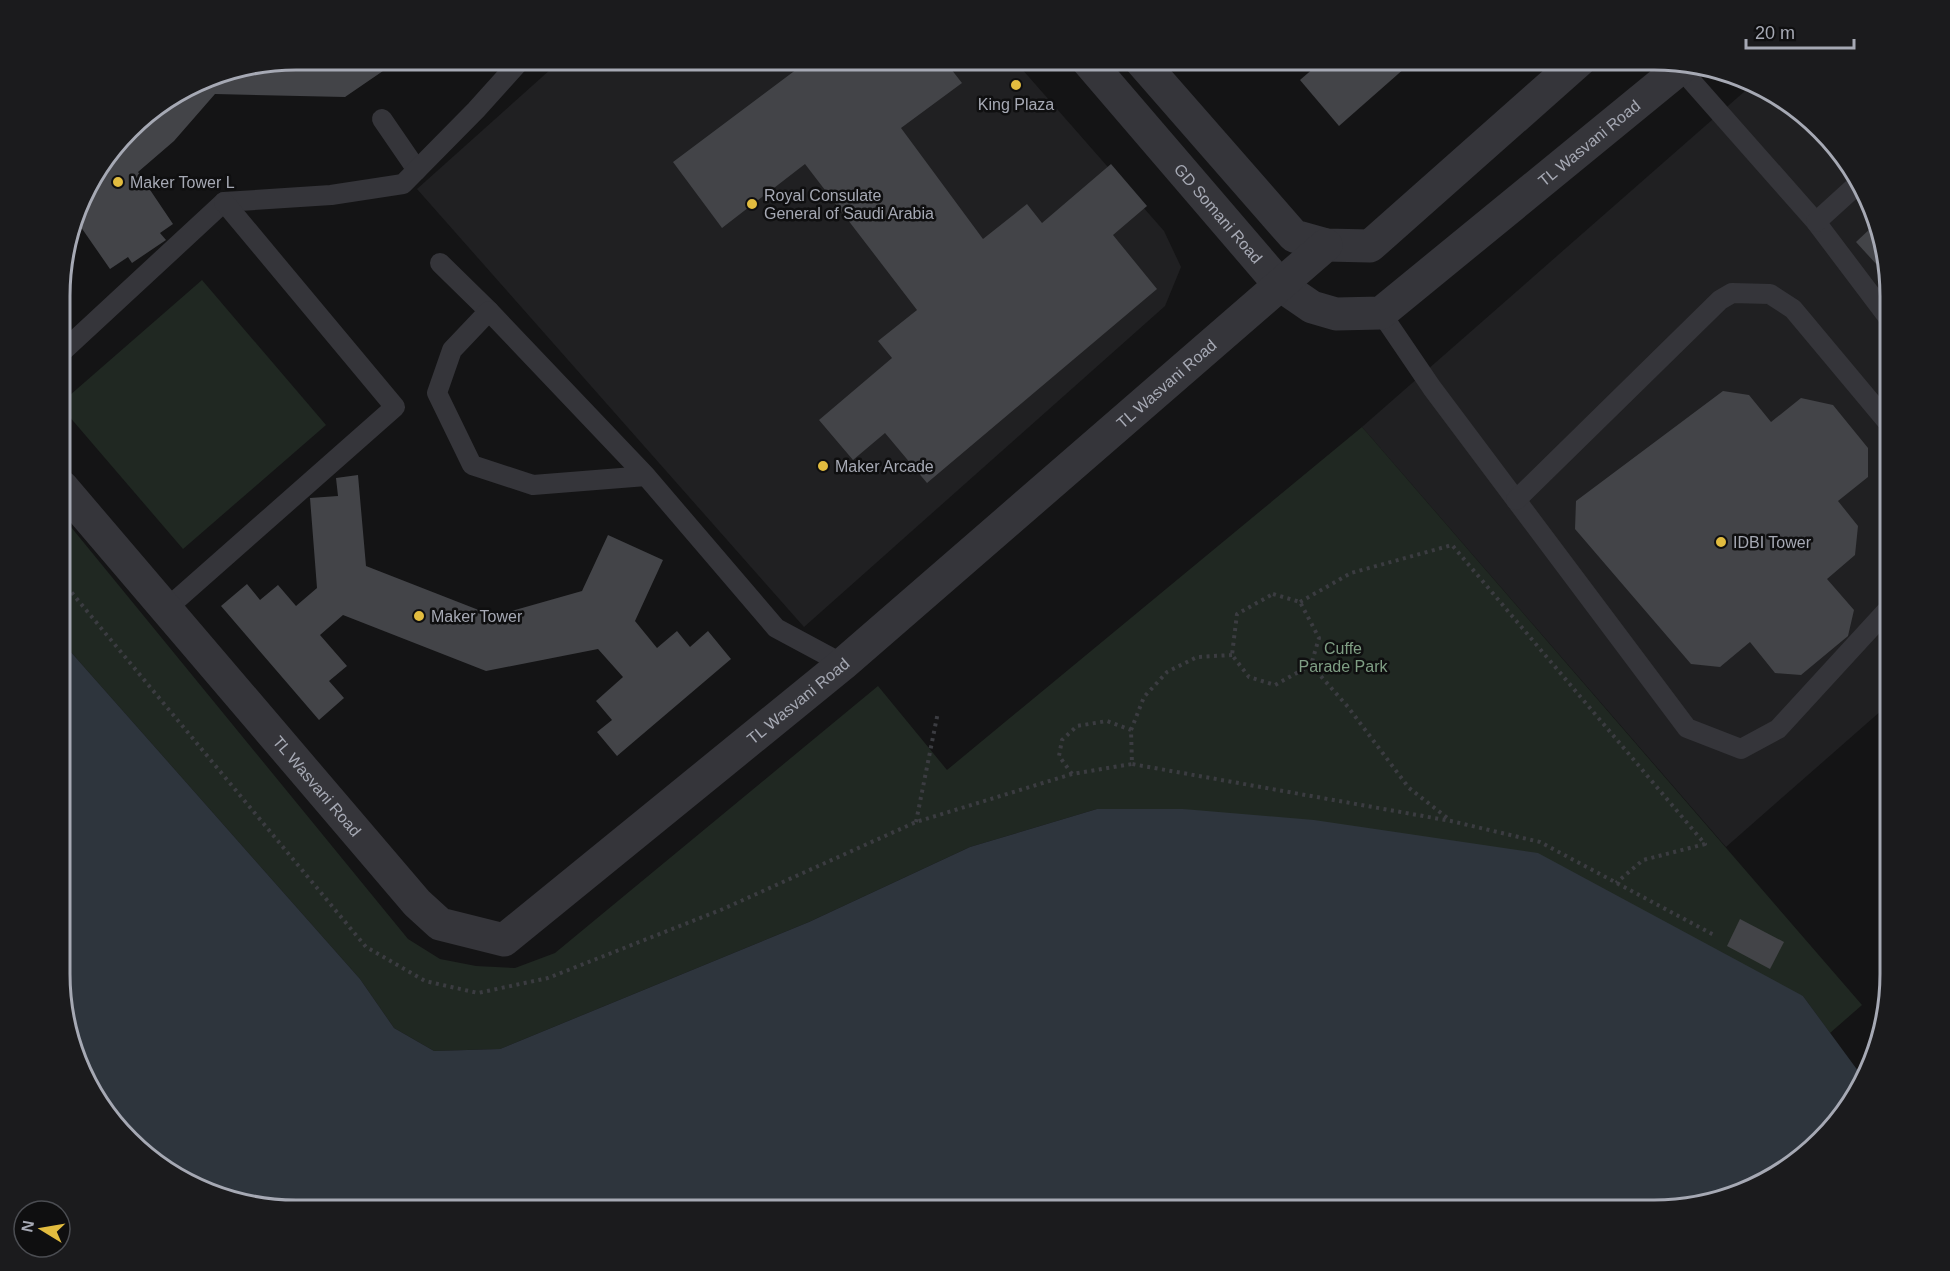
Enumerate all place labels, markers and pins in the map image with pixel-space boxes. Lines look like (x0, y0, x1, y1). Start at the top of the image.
marker: King Plaza (1009, 78, 1023, 92)
place label: King Plaza (978, 96, 1054, 113)
place label: Maker Tower L (130, 174, 235, 191)
marker: Maker Tower L (111, 175, 125, 189)
place label: Royal Consulate General of Saudi Arabia (764, 187, 934, 222)
marker: Royal Consulate General of Saudi Arabia (745, 197, 759, 211)
place label: Maker Arcade (835, 458, 934, 475)
marker: Maker Arcade (816, 459, 830, 473)
place label: IDBI Tower (1733, 534, 1812, 551)
marker: IDBI Tower (1714, 535, 1728, 549)
place label: Maker Tower (431, 608, 523, 625)
marker: Maker Tower (412, 609, 426, 623)

